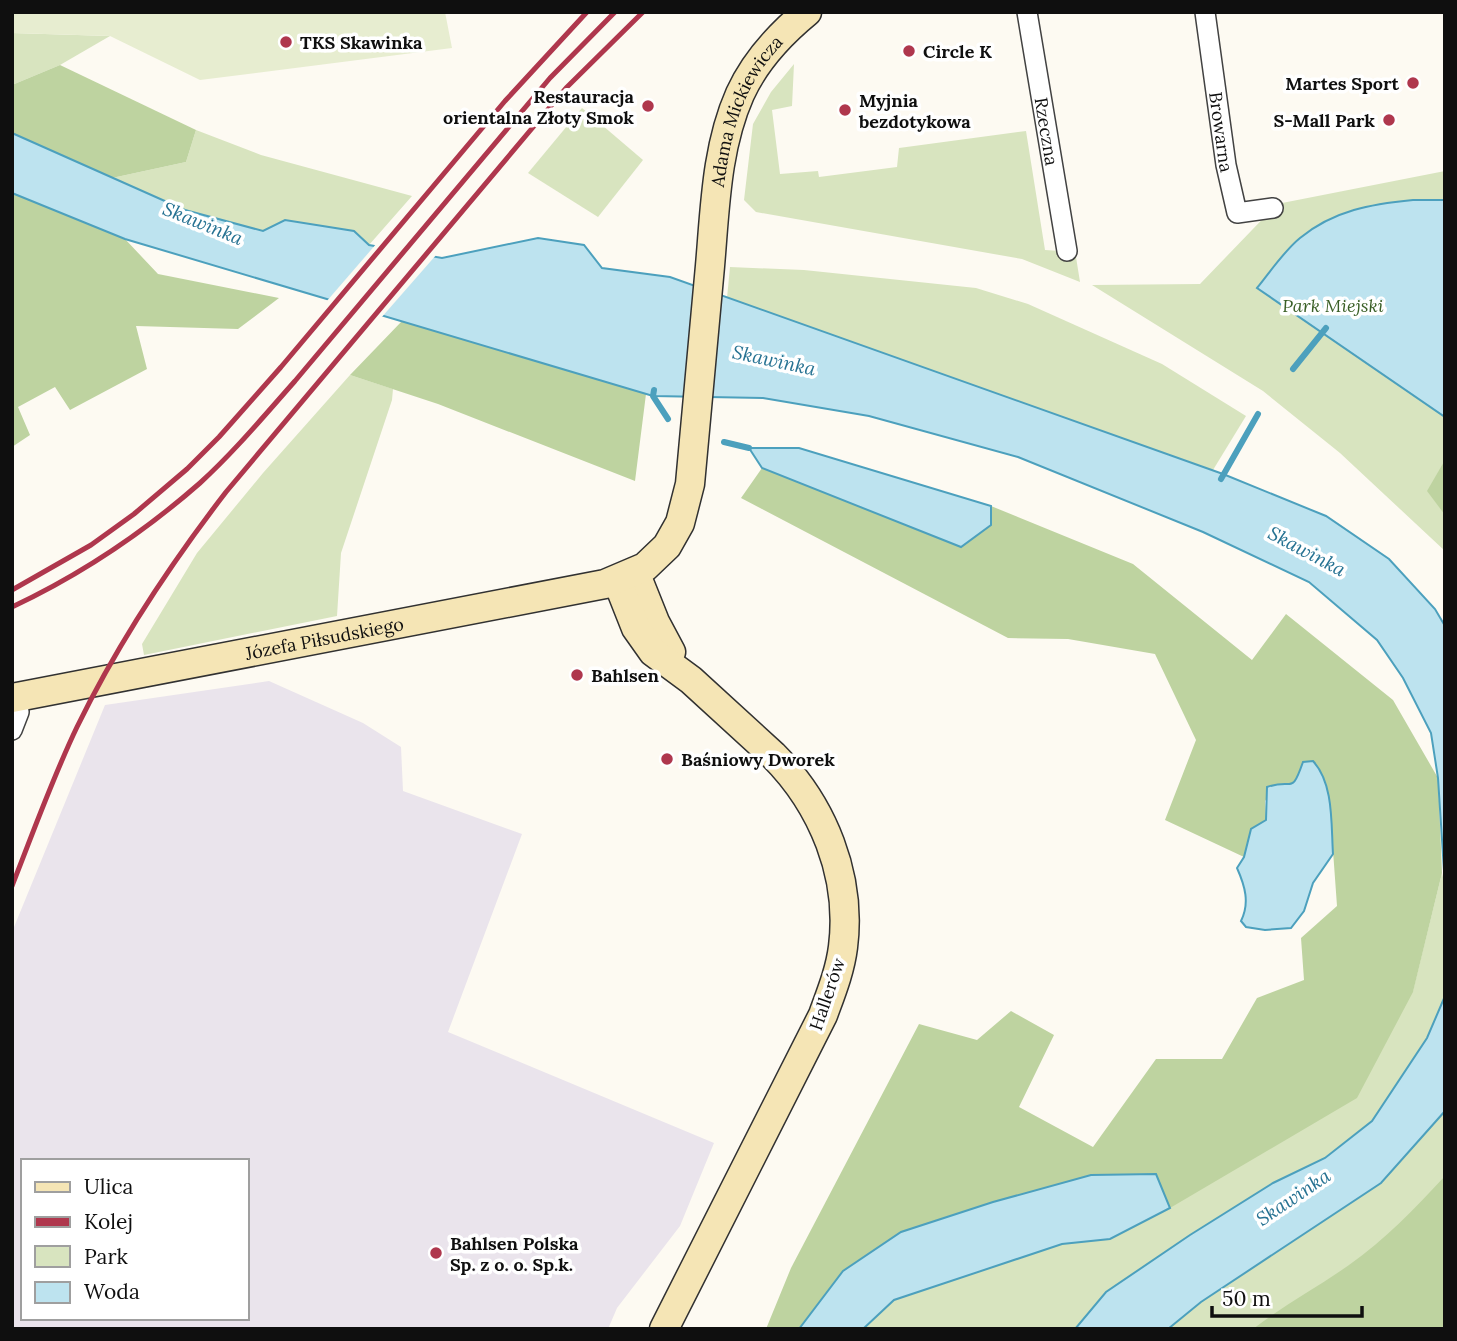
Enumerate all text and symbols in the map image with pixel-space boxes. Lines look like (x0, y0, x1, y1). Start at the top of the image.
street label: Adama Mickiewicza (705, 30, 787, 189)
place label: TKS Skawinka (300, 31, 423, 54)
marker: TKS Skawinka (278, 34, 294, 50)
place label: Circle K (923, 40, 992, 63)
marker: Circle K (901, 43, 917, 59)
place label: Martes Sport (1285, 72, 1400, 95)
marker: Martes Sport (1405, 75, 1421, 91)
place label: Restauracja orientalna Złoty Smok (443, 85, 635, 129)
place label: Myjnia bezdotykowa (858, 89, 971, 133)
street label: Browarna (1205, 90, 1239, 174)
street label: Rzeczna (1030, 95, 1064, 167)
marker: Restauracja orientalna Złoty Smok (640, 98, 656, 114)
marker: Myjnia bezdotykowa (837, 102, 853, 118)
place label: S-Mall Park (1273, 109, 1375, 132)
marker: S-Mall Park (1381, 112, 1397, 128)
water label: Skawinka (159, 196, 247, 250)
park label: Park Miejski (1282, 294, 1384, 317)
water label: Skawinka (730, 339, 818, 381)
water label: Skawinka (1264, 521, 1350, 582)
street label: Józefa Piłsudskiego (242, 612, 405, 665)
place label: Bahlsen (591, 664, 660, 687)
marker: Bahlsen (569, 667, 585, 683)
place label: Baśniowy Dworek (681, 748, 835, 771)
marker: Baśniowy Dworek (659, 751, 675, 767)
street label: Hallerów (804, 954, 850, 1033)
legend (21, 1159, 248, 1320)
water label: Skawinka (1251, 1163, 1335, 1231)
text: Ulica (84, 1173, 134, 1200)
text: Kolej (84, 1208, 133, 1235)
place label: Bahlsen Polska Sp. z o. o. Sp.k. (450, 1232, 579, 1276)
text: Park (84, 1243, 128, 1270)
marker: Bahlsen Polska Sp. z o. o. Sp.k. (428, 1245, 444, 1261)
scale bar (1212, 1274, 1362, 1318)
text: Woda (84, 1278, 140, 1305)
text: 50 m (1222, 1285, 1271, 1312)

